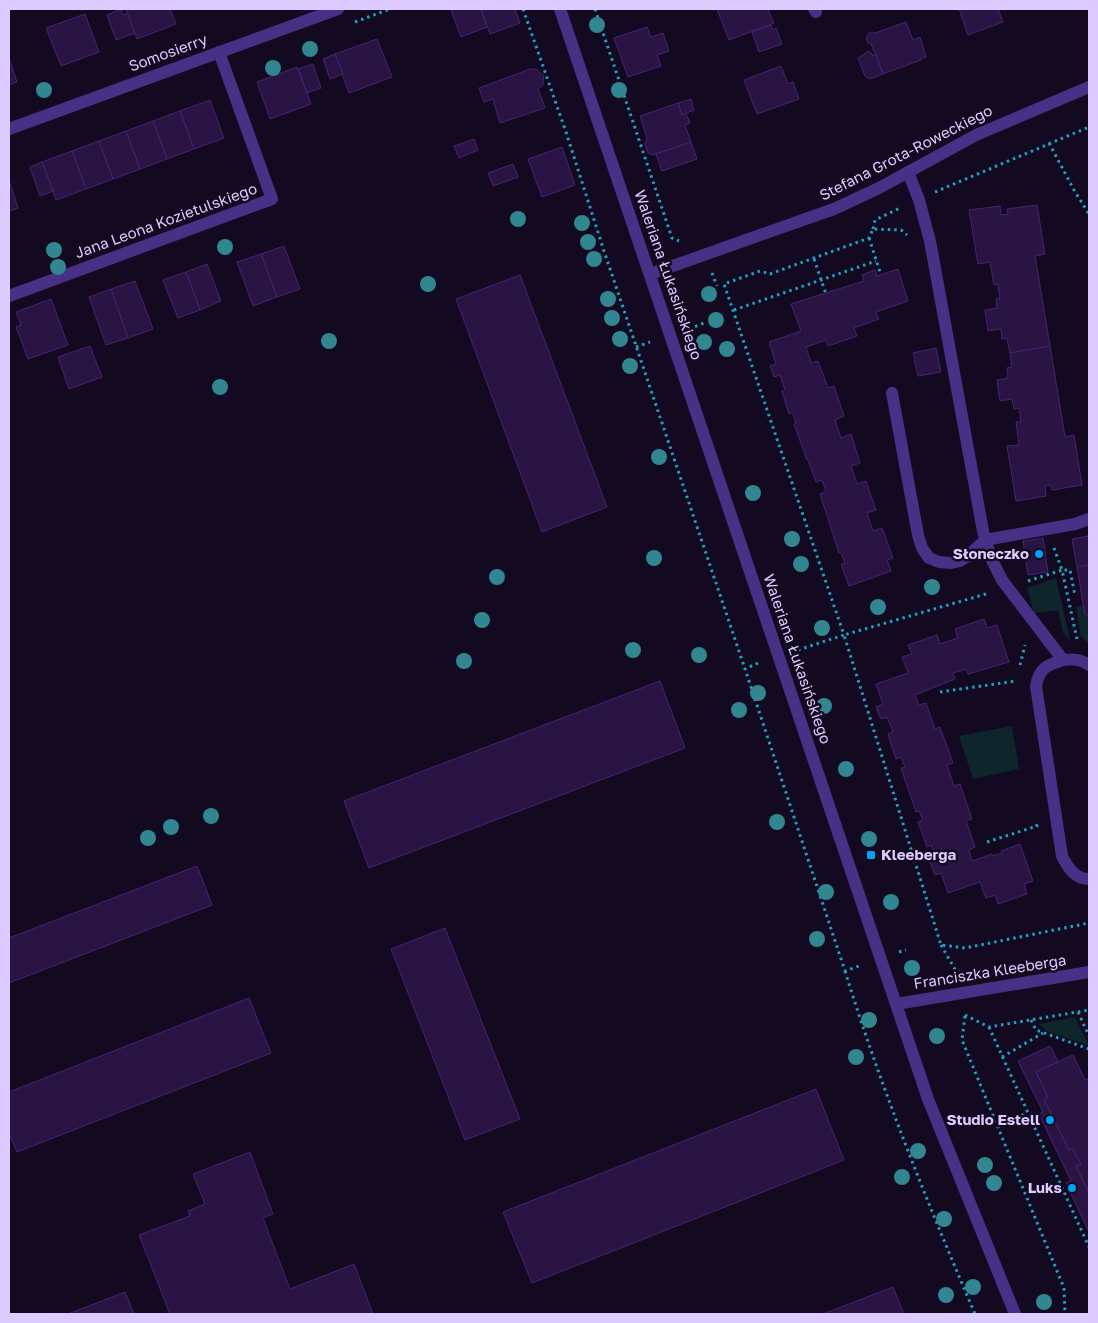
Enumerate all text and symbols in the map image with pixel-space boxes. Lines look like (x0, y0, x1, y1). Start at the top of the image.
street label: Somosierry (126, 29, 210, 75)
street label: Stefana Grota-Roweckiego (816, 101, 995, 204)
street label: Jana Leona Kozietulskiego (72, 179, 259, 261)
street label: Waleriana Łukasińskiego (631, 187, 706, 362)
place label: Słoneczko (953, 544, 1029, 562)
marker: Słoneczko (1033, 548, 1045, 560)
street label: Waleriana Łukasińskiego (760, 571, 835, 746)
place label: Kleeberga (881, 845, 956, 863)
marker: Kleeberga (865, 849, 877, 861)
street label: Franciszka Kleeberga (912, 950, 1067, 992)
place label: Studio Estell (947, 1110, 1040, 1128)
marker: Studio Estell (1044, 1114, 1056, 1126)
place label: Luks (1028, 1178, 1062, 1196)
marker: Luks (1066, 1182, 1078, 1194)

